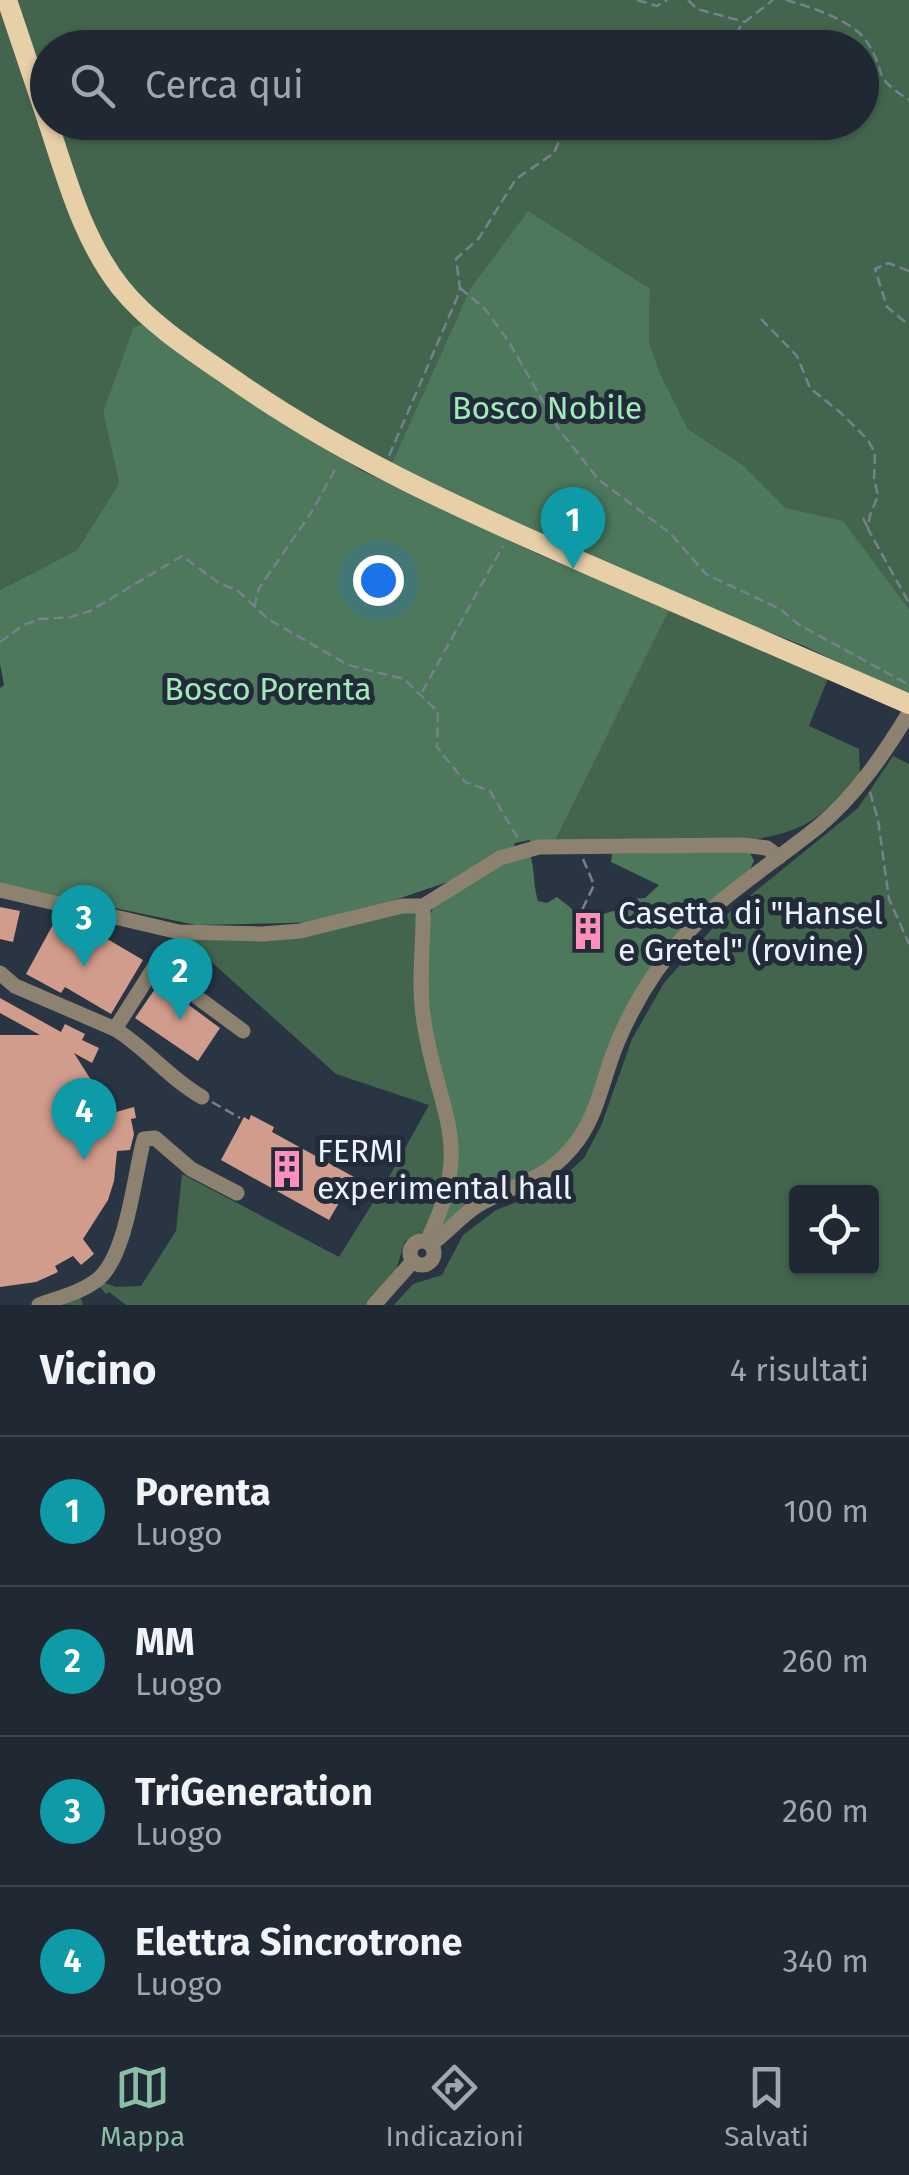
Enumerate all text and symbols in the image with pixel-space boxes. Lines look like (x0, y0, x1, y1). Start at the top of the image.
search box (30, 30, 879, 140)
icon: search (65, 58, 120, 113)
text: Cerca qui (145, 62, 304, 108)
park label: Bosco Nobile (452, 389, 642, 427)
pin: 1 (540, 486, 606, 569)
your location (353, 555, 404, 606)
park label: Bosco Porenta (164, 670, 372, 708)
pin: 3 (52, 884, 116, 967)
place label: Casetta di "Hansel e Gretel" (rovine) (618, 894, 883, 969)
building icon: Casetta di "Hansel e Gretel" (rovine) (567, 910, 609, 952)
pin: 2 (148, 938, 212, 1020)
pin: 4 (52, 1078, 116, 1160)
place label: FERMI experimental hall (317, 1132, 572, 1207)
building icon: FERMI experimental hall (266, 1148, 308, 1190)
map controls (789, 1185, 879, 1275)
button: locate (789, 1185, 879, 1275)
text: Vicino (40, 1345, 157, 1395)
text: 4 risultati (730, 1351, 869, 1389)
text: Porenta (135, 1469, 271, 1515)
text: 1 (65, 1492, 80, 1530)
text: 100 m (784, 1492, 869, 1530)
text: Luogo (135, 1515, 223, 1553)
text: MM (135, 1619, 195, 1665)
text: 2 (64, 1642, 81, 1680)
text: 260 m (782, 1642, 869, 1680)
text: Luogo (135, 1665, 223, 1703)
text: TriGeneration (135, 1769, 373, 1815)
text: 3 (64, 1792, 81, 1830)
text: 260 m (782, 1792, 869, 1830)
text: Luogo (135, 1815, 223, 1853)
text: Elettra Sincrotrone (135, 1919, 463, 1965)
text: 4 (63, 1942, 82, 1980)
text: 340 m (782, 1942, 869, 1980)
text: Luogo (135, 1965, 223, 2003)
tab: Mappa (100, 2060, 185, 2153)
tab: Indicazioni (386, 2060, 524, 2153)
tab: Salvati (724, 2060, 809, 2153)

